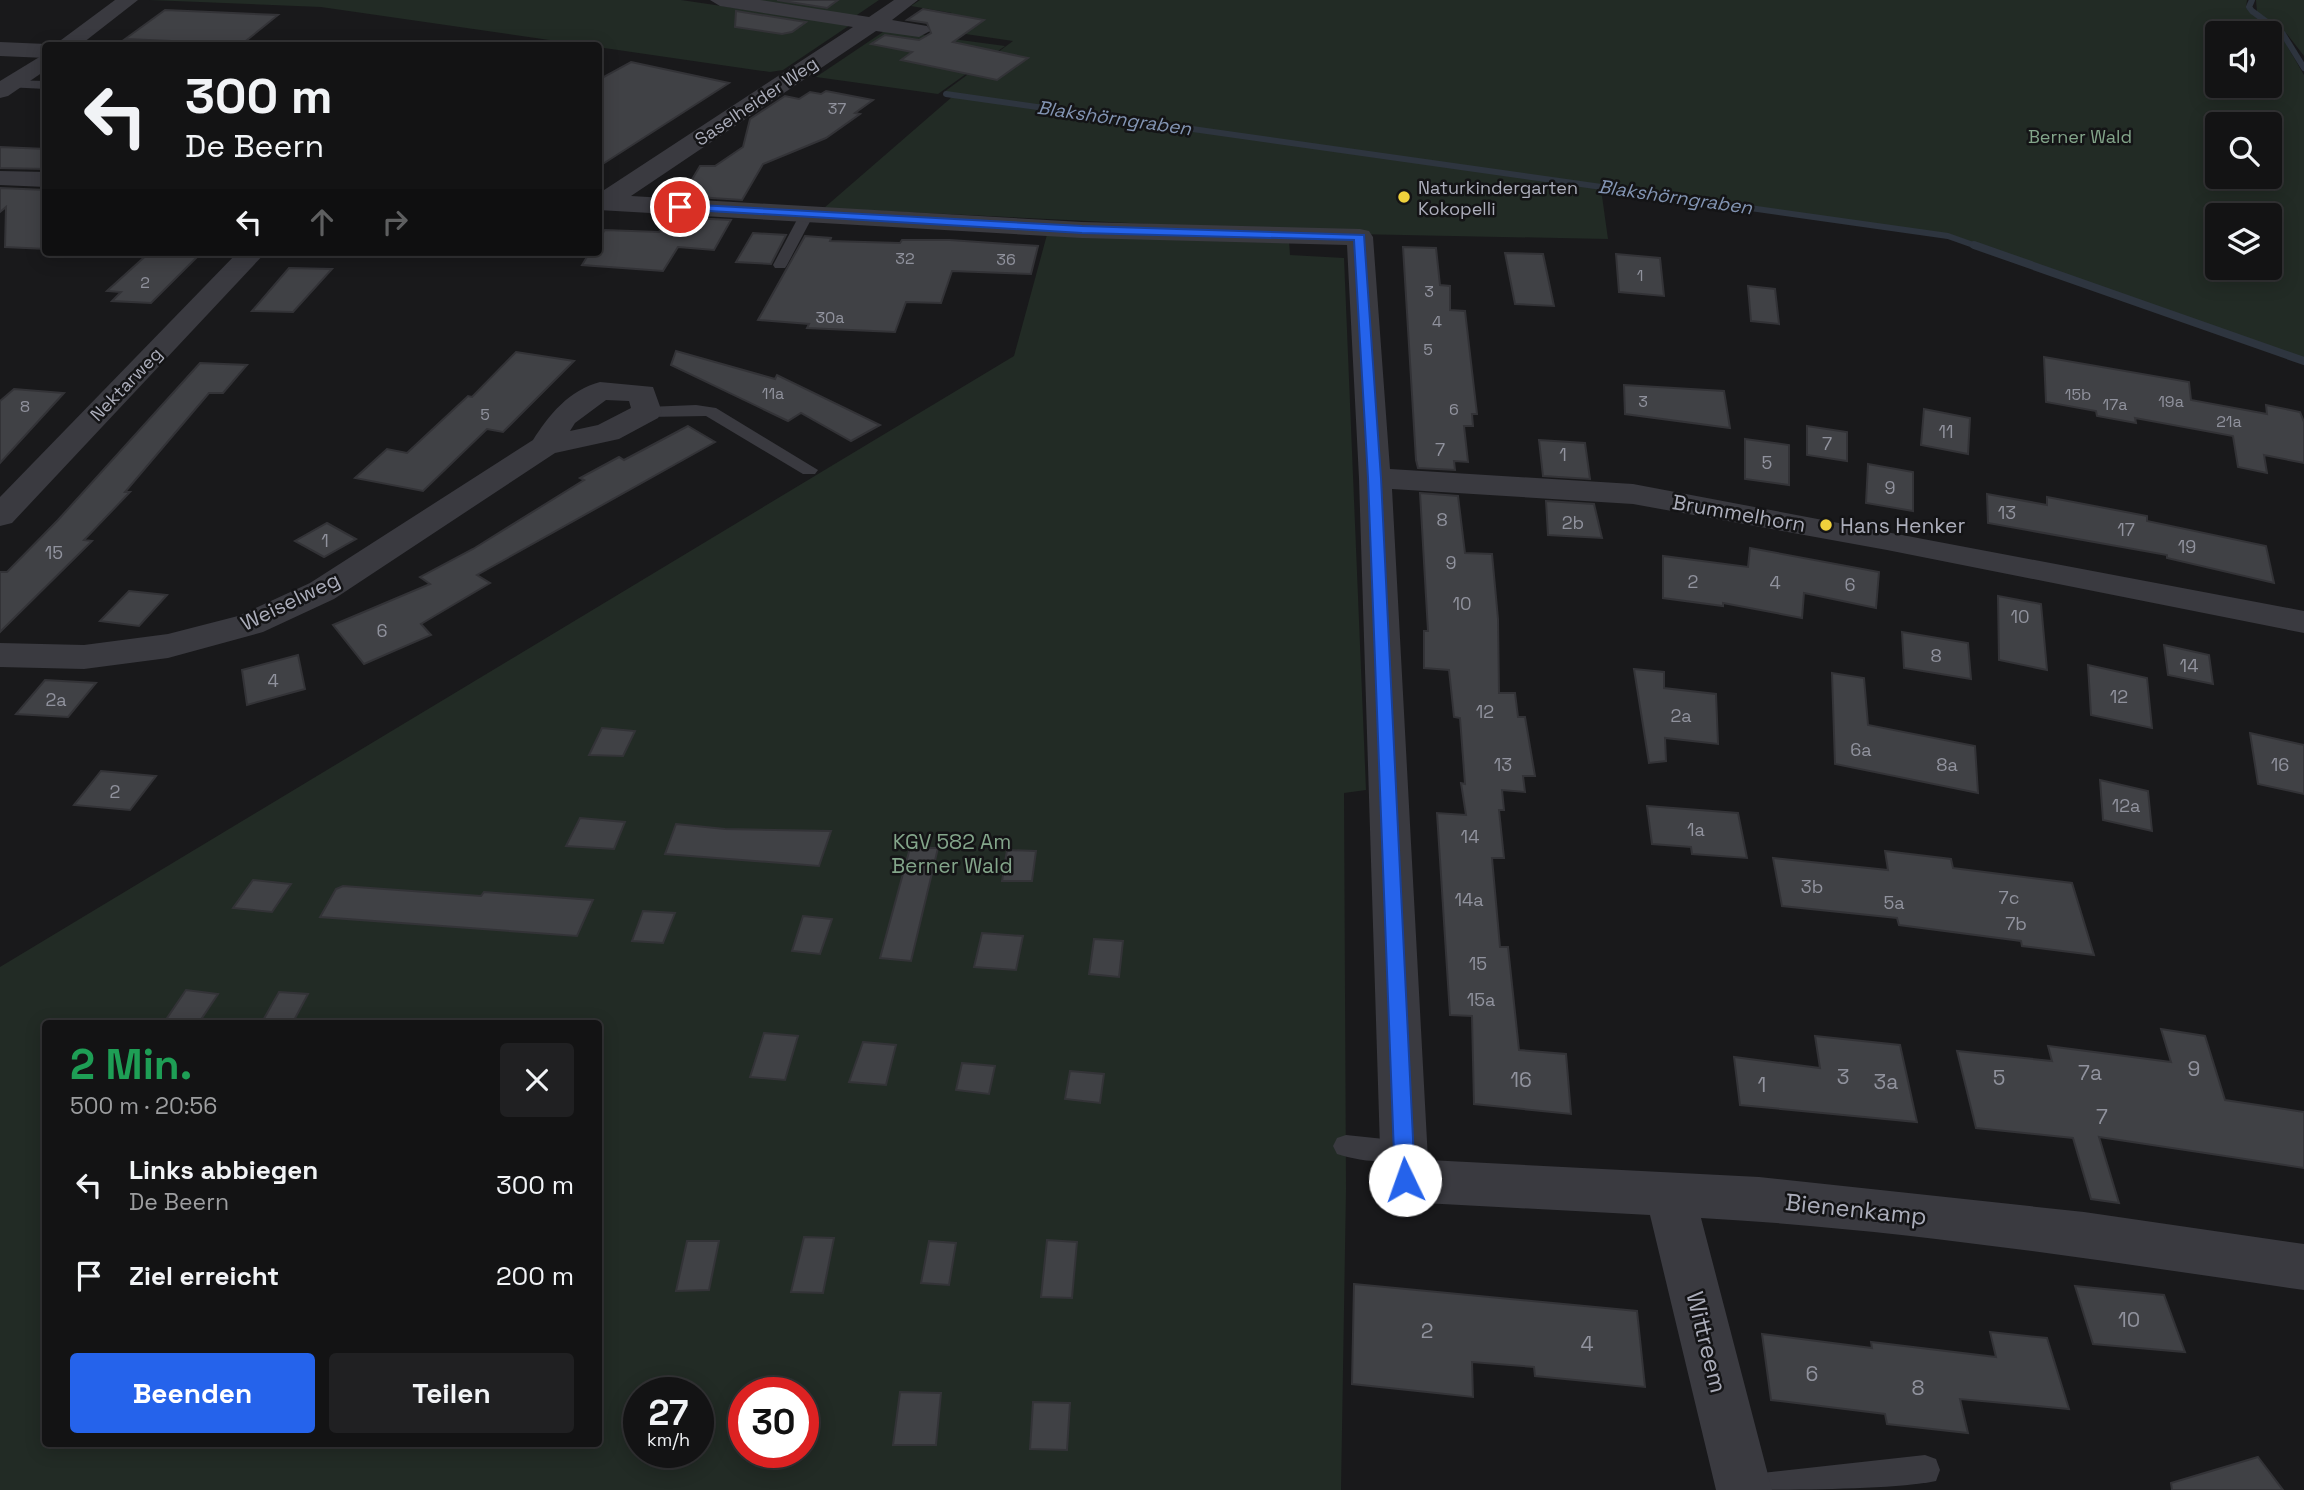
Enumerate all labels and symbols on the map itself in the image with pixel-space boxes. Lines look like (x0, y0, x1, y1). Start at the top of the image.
street label: Saselheider Weg (690, 51, 822, 151)
water label: Blakshörngraben (1035, 95, 1193, 141)
house number: 37 (828, 98, 846, 119)
park label: Berner Wald (2028, 125, 2132, 148)
water label: Blakshörngraben (1596, 174, 1754, 220)
place label: Naturkindergarten Kokopelli (1418, 176, 1578, 220)
pin (650, 177, 710, 237)
marker: Naturkindergarten Kokopelli (1396, 189, 1412, 205)
house number: 32 (895, 248, 915, 269)
house number: 36 (996, 249, 1016, 270)
house number: 1 (1637, 265, 1643, 286)
house number: 2 (140, 272, 150, 293)
house number: 3 (1424, 281, 1434, 302)
house number: 30a (815, 307, 845, 328)
house number: 4 (1432, 311, 1442, 332)
house number: 5 (1423, 339, 1433, 360)
street label: Nektarweg (85, 342, 167, 426)
house number: 11a (762, 383, 784, 404)
house number: 15b (2065, 384, 2091, 405)
house number: 3 (1638, 391, 1648, 412)
house number: 19a (2158, 391, 2184, 412)
house number: 17a (2103, 394, 2127, 415)
house number: 8 (20, 396, 30, 417)
house number: 6 (1449, 399, 1459, 420)
house number: 5 (480, 404, 490, 425)
house number: 21a (2216, 411, 2242, 432)
house number: 11 (1938, 420, 1954, 443)
house number: 7 (1822, 432, 1832, 455)
house number: 7 (1435, 438, 1445, 461)
house number: 1 (1559, 443, 1567, 466)
house number: 5 (1762, 451, 1772, 474)
house number: 9 (1884, 476, 1896, 499)
street label: Brummelhorn (1670, 488, 1808, 538)
house number: 13 (1998, 501, 2016, 524)
house number: 8 (1436, 508, 1448, 531)
house number: 2b (1562, 511, 1584, 534)
place label: Hans Henker (1840, 512, 1965, 539)
marker: Hans Henker (1818, 517, 1834, 533)
house number: 17 (2117, 518, 2135, 541)
house number: 1 (321, 529, 329, 552)
house number: 19 (2178, 535, 2196, 558)
house number: 15 (45, 541, 63, 564)
house number: 9 (1445, 551, 1457, 574)
street label: Weiselweg (236, 565, 344, 637)
house number: 2 (1688, 570, 1698, 593)
house number: 4 (1769, 571, 1781, 594)
house number: 6 (1844, 573, 1856, 596)
house number: 10 (1452, 592, 1472, 615)
house number: 10 (2010, 605, 2030, 628)
house number: 6 (376, 619, 388, 642)
house number: 8 (1930, 644, 1942, 667)
house number: 14 (2180, 654, 2198, 677)
house number: 4 (267, 669, 279, 692)
house number: 12 (2110, 685, 2128, 708)
house number: 2a (45, 688, 67, 711)
house number: 12 (1476, 700, 1494, 723)
house number: 2a (1670, 704, 1692, 727)
house number: 6a (1850, 738, 1872, 761)
house number: 13 (1494, 753, 1512, 776)
house number: 8a (1936, 753, 1958, 776)
house number: 16 (2271, 753, 2289, 776)
house number: 2 (110, 780, 120, 803)
house number: 12a (2112, 794, 2140, 817)
house number: 1a (1687, 818, 1705, 841)
house number: 14 (1461, 825, 1479, 848)
park label: KGV 582 Am Berner Wald (891, 828, 1013, 879)
house number: 3b (1801, 875, 1823, 898)
house number: 7c (1999, 886, 2019, 909)
house number: 14a (1454, 888, 1484, 911)
house number: 5a (1883, 891, 1905, 914)
house number: 7b (2005, 912, 2027, 935)
house number: 15 (1469, 952, 1487, 975)
house number: 15a (1467, 988, 1495, 1011)
house number: 9 (2188, 1055, 2200, 1082)
house number: 7a (2078, 1059, 2102, 1086)
house number: 3 (1837, 1063, 1849, 1090)
house number: 5 (1993, 1064, 2005, 1091)
house number: 16 (1510, 1066, 1532, 1093)
house number: 3a (1874, 1068, 1898, 1095)
house number: 1 (1758, 1071, 1766, 1098)
house number: 7 (2096, 1103, 2108, 1130)
position arrow (1368, 1143, 1442, 1217)
street label: Bienenkamp (1784, 1186, 1928, 1232)
street label: Wittreem (1679, 1288, 1735, 1396)
house number: 10 (2118, 1306, 2140, 1333)
house number: 2 (1421, 1317, 1433, 1344)
house number: 4 (1580, 1330, 1594, 1357)
house number: 6 (1806, 1360, 1818, 1387)
house number: 8 (1911, 1374, 1925, 1401)
speed limit sign: 30 (728, 1377, 819, 1468)

